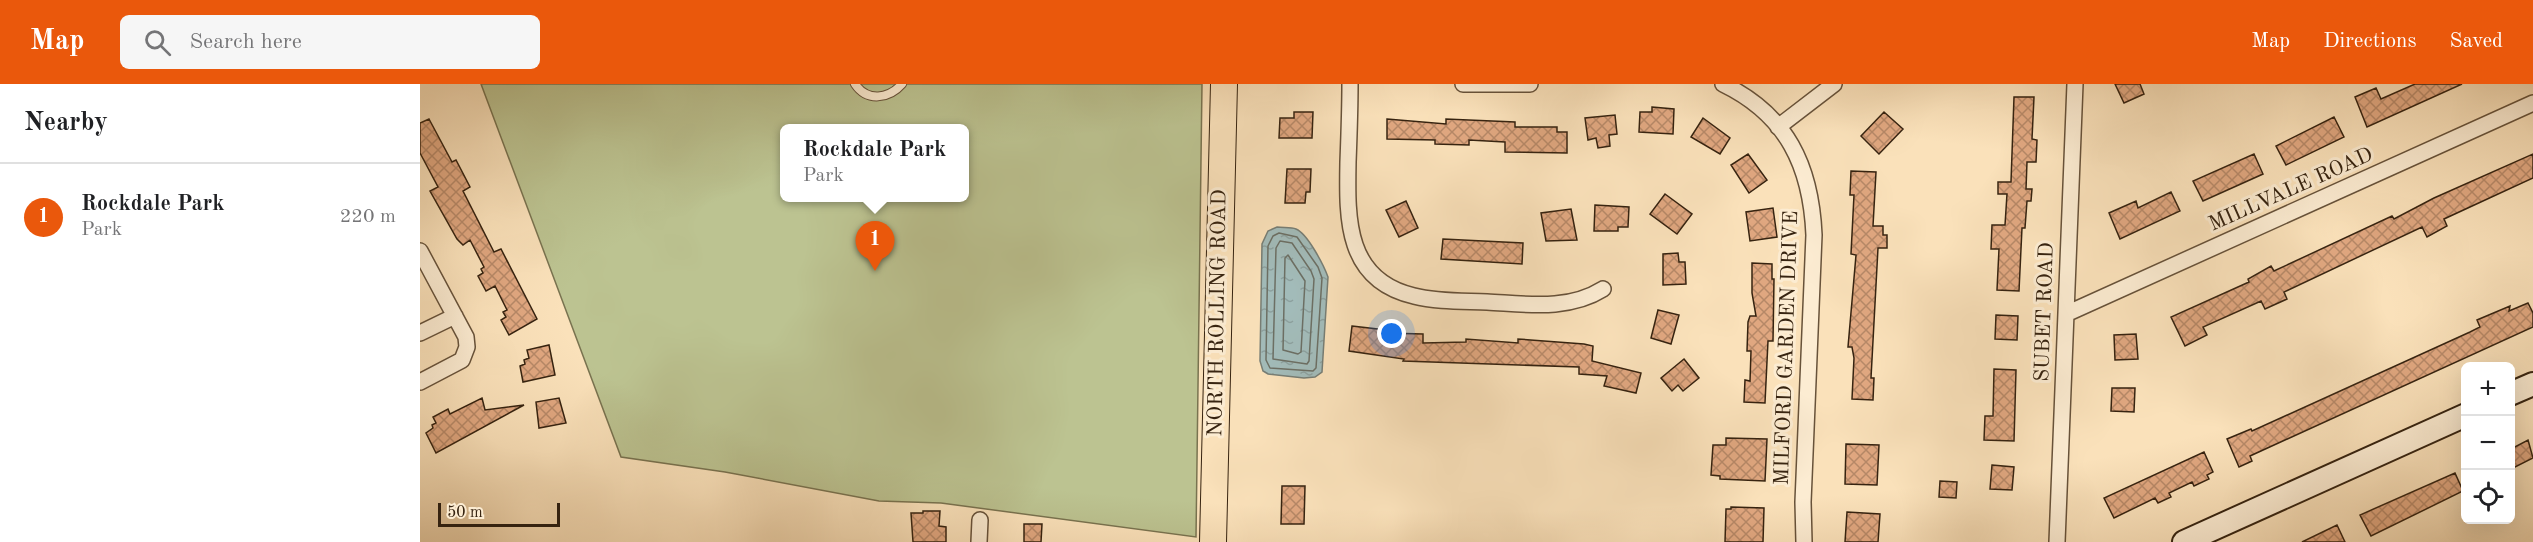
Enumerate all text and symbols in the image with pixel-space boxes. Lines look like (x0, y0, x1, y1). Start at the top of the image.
search box (120, 15, 540, 69)
icon: search (141, 26, 174, 59)
text: Map (30, 28, 84, 56)
text: Search here (189, 31, 302, 53)
text: Map (2251, 31, 2290, 52)
text: Directions (2323, 31, 2417, 52)
text: Saved (2450, 31, 2503, 52)
text: Nearby (24, 110, 108, 136)
popup (780, 124, 969, 202)
text: Rockdale Park (803, 139, 946, 161)
street label: MILLVALE ROAD (2206, 144, 2376, 236)
text: Park (803, 166, 844, 186)
street label: NORTH ROLLING ROAD (1205, 189, 1231, 437)
text: Rockdale Park (81, 193, 225, 215)
text: 1 (38, 207, 49, 227)
text: 220 m (340, 207, 396, 227)
street label: MILFORD GARDEN DRIVE (1772, 210, 1802, 486)
text: Park (81, 220, 122, 240)
pin: 1 (856, 222, 894, 271)
street label: SUBET ROAD (2032, 242, 2058, 382)
your location (1377, 319, 1406, 348)
map controls (2461, 362, 2515, 524)
button: + (2461, 362, 2515, 416)
button: − (2461, 416, 2515, 470)
button: locate (2461, 470, 2515, 524)
scale bar (438, 500, 560, 528)
text: 50 m (447, 505, 483, 521)

